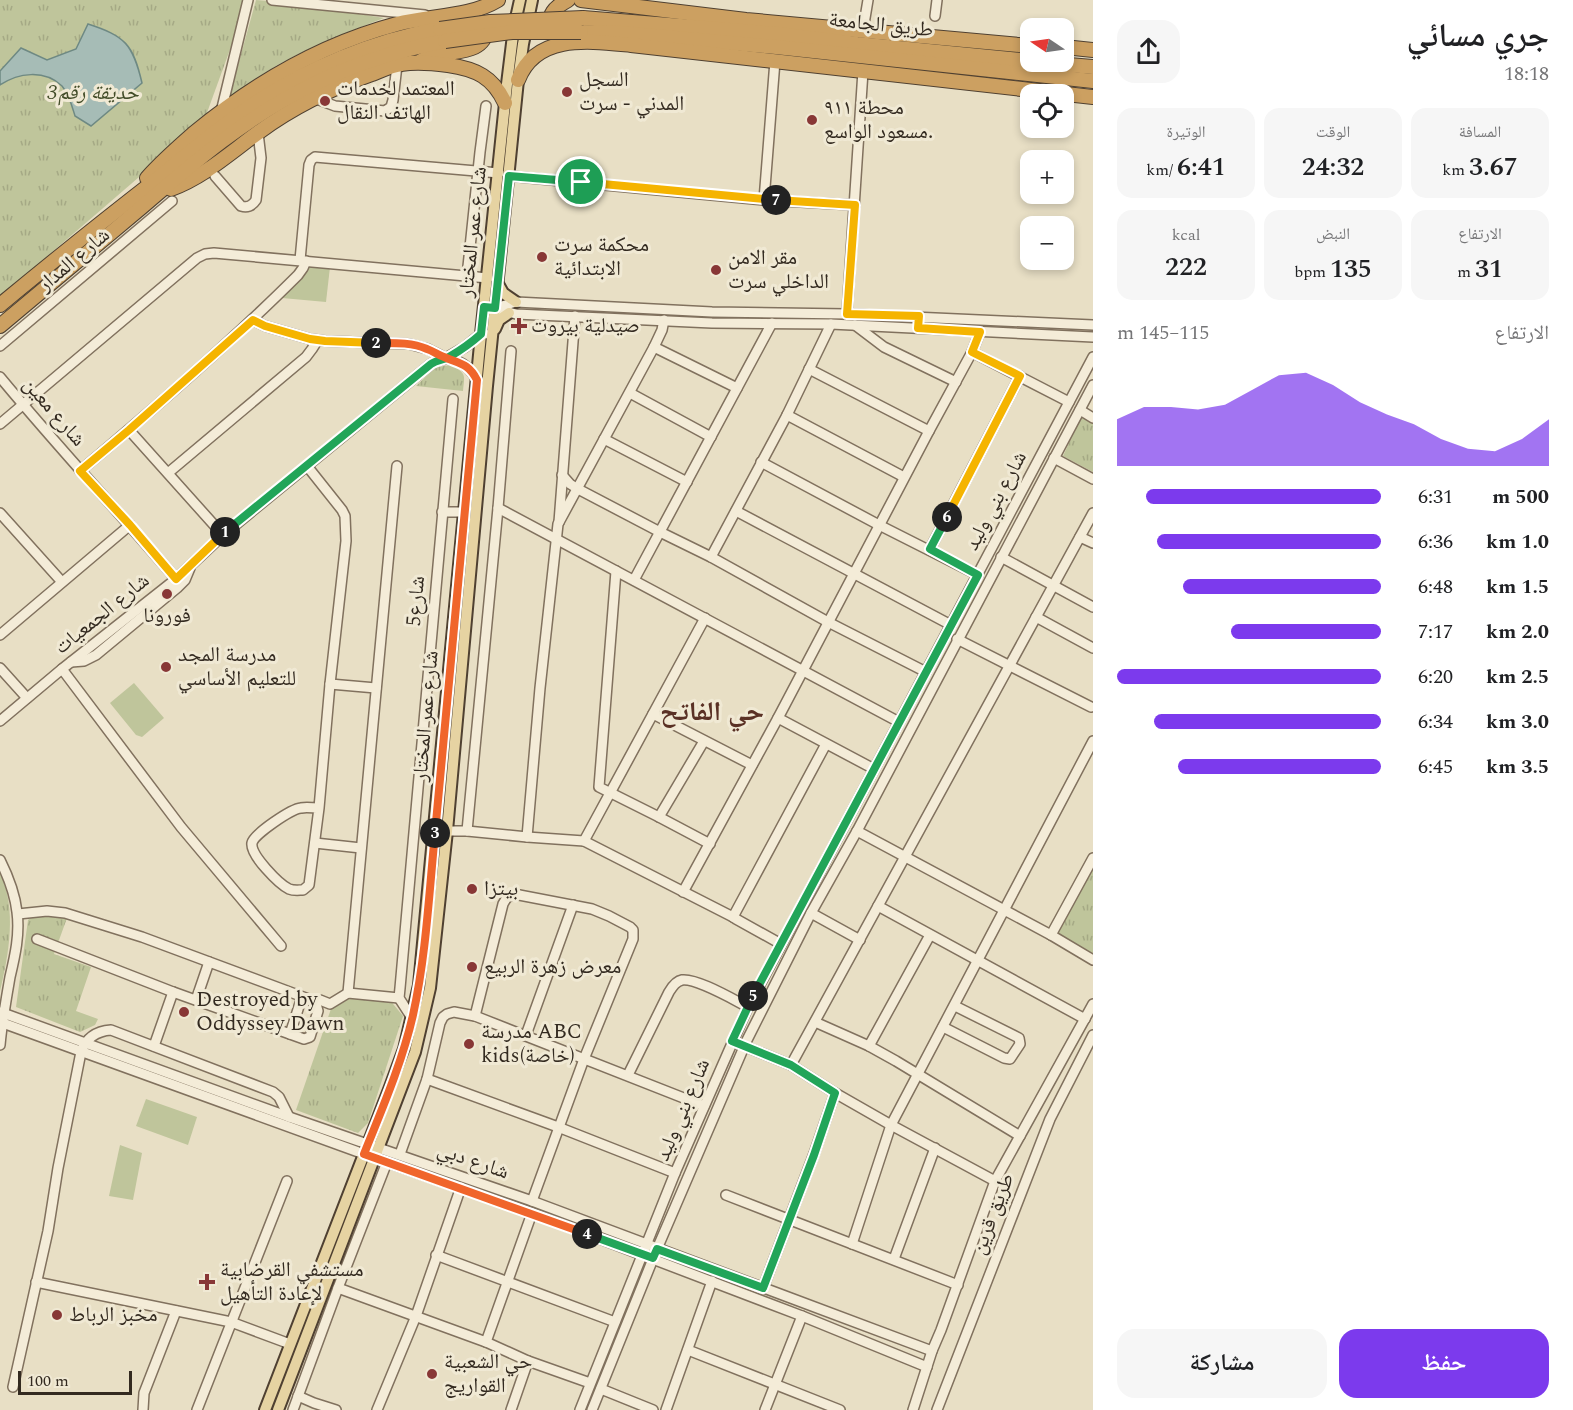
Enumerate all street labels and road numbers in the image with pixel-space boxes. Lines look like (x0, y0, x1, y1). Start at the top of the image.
street label: طريق الجامعة (827, 4, 935, 46)
street label: شارع عمر المختار (450, 165, 496, 300)
street label: شارع المدار (30, 220, 117, 301)
street label: شارع معين (15, 370, 93, 454)
street label: شارع بني وليد (956, 446, 1036, 556)
street label: شارع الجمعيات (47, 565, 157, 663)
street label: شارع5 (398, 574, 434, 628)
street label: شارع عمر المختار (404, 649, 448, 784)
street label: شارع بني وليد (647, 1054, 719, 1166)
street label: شارع دبي (433, 1134, 513, 1188)
street label: طريق قرين (963, 1169, 1023, 1259)

